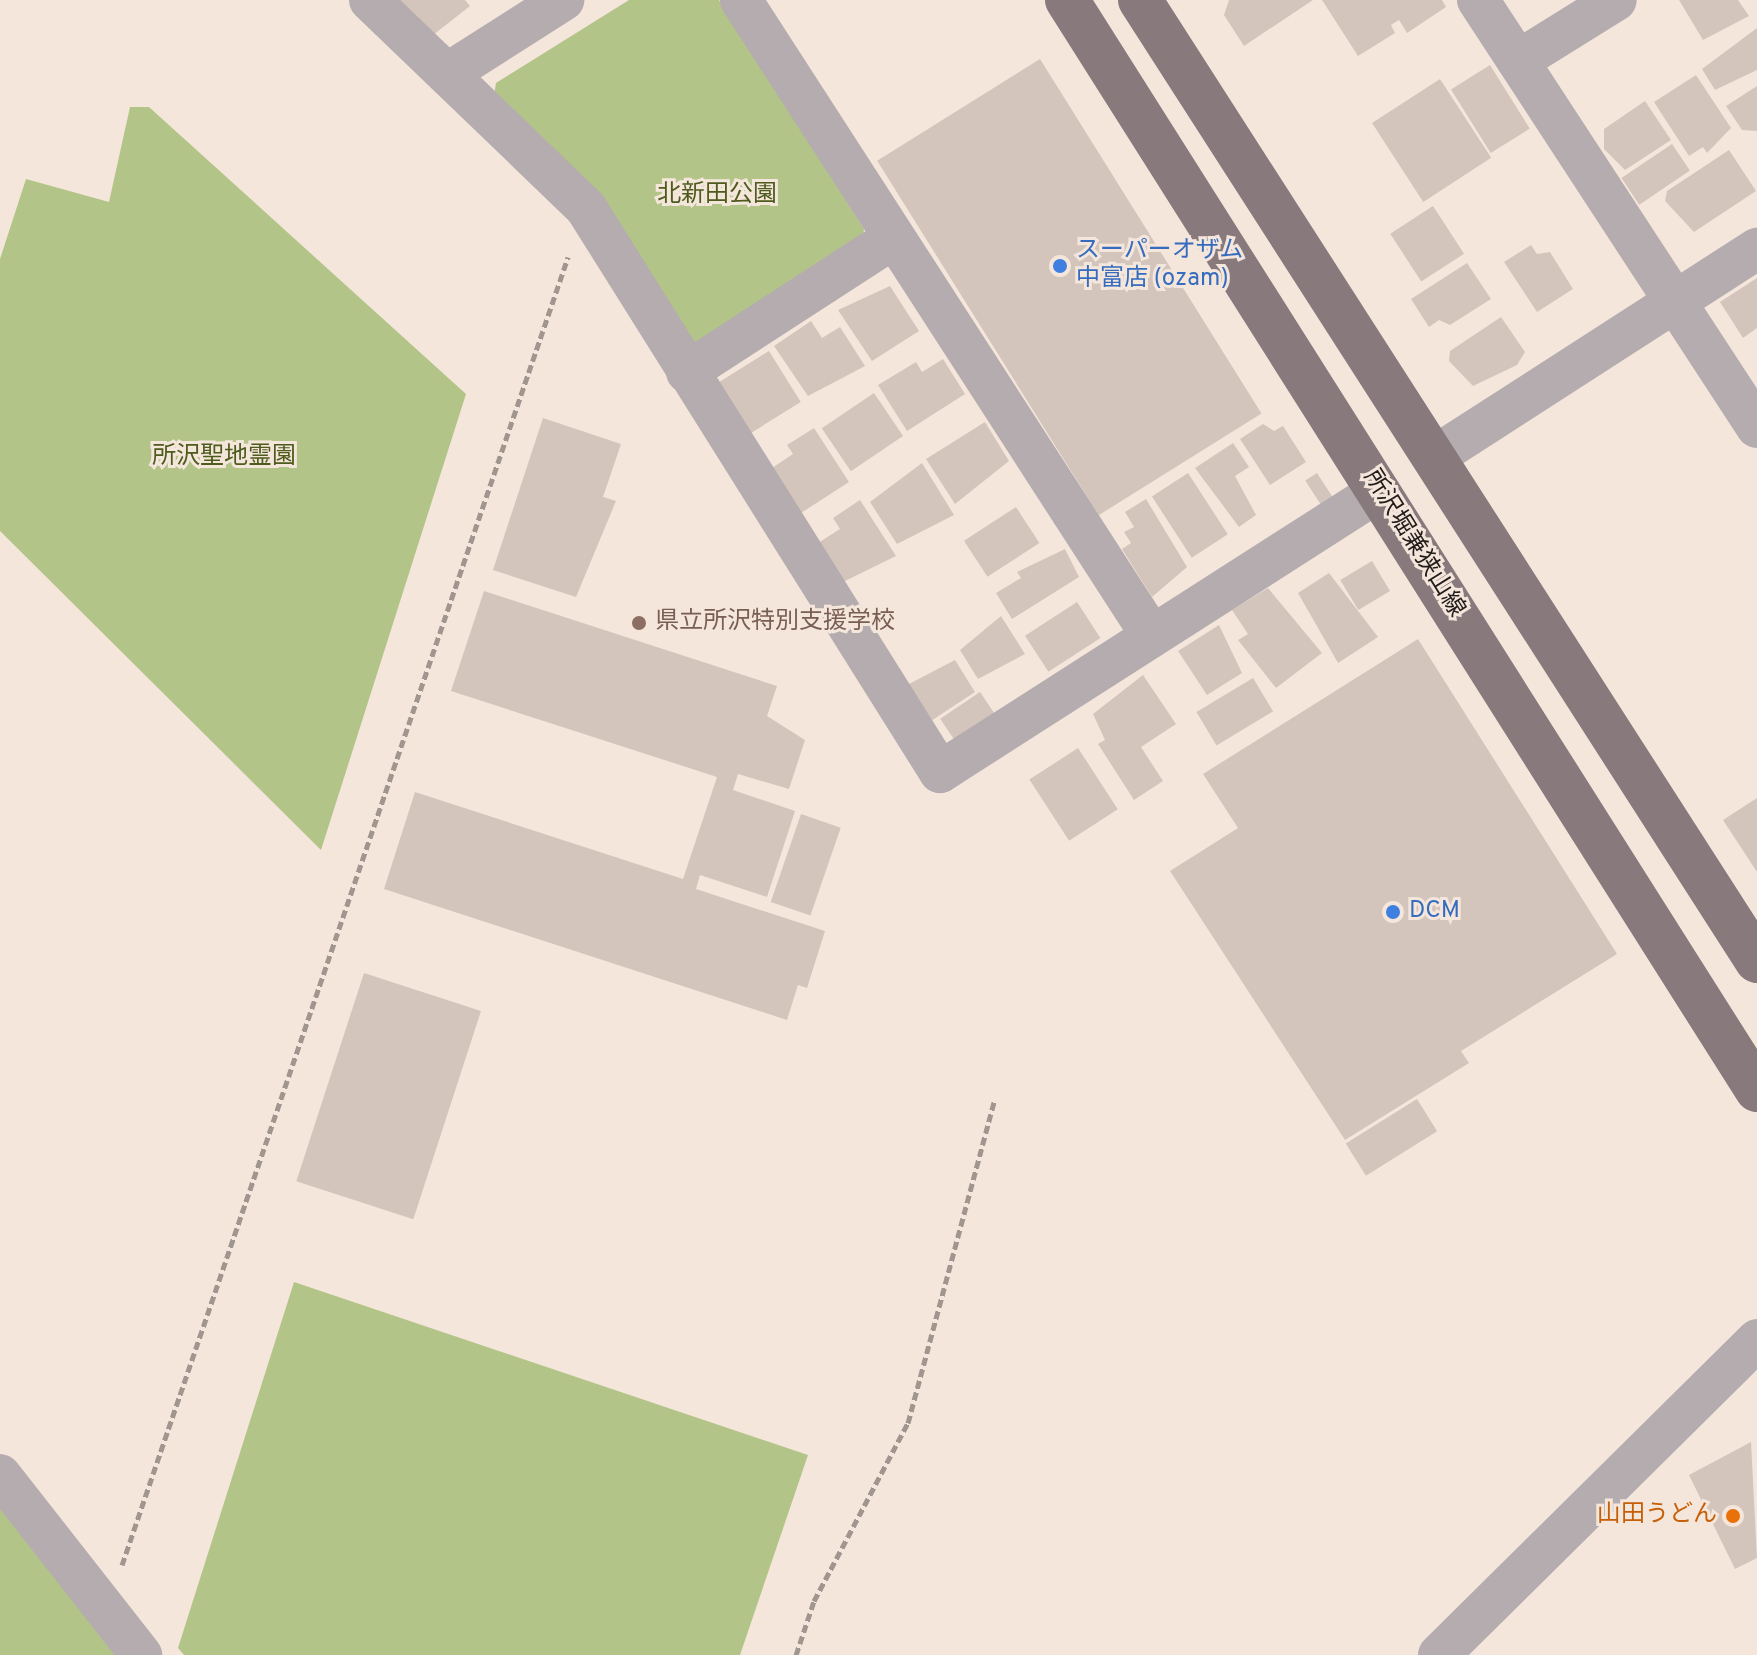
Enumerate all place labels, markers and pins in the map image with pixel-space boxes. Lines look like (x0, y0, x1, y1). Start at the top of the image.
place label: スーパーオザム 中富店 (ozam) (1076, 238, 1244, 294)
marker: スーパーオザム 中富店 (ozam) (1051, 257, 1069, 275)
place label: 県立所沢特別支援学校 (655, 609, 895, 637)
marker: 県立所沢特別支援学校 (630, 614, 648, 632)
place label: DCM (1409, 898, 1460, 926)
marker: DCM (1384, 903, 1402, 921)
place label: 山田うどん (1597, 1502, 1717, 1530)
marker: 山田うどん (1724, 1507, 1742, 1525)

